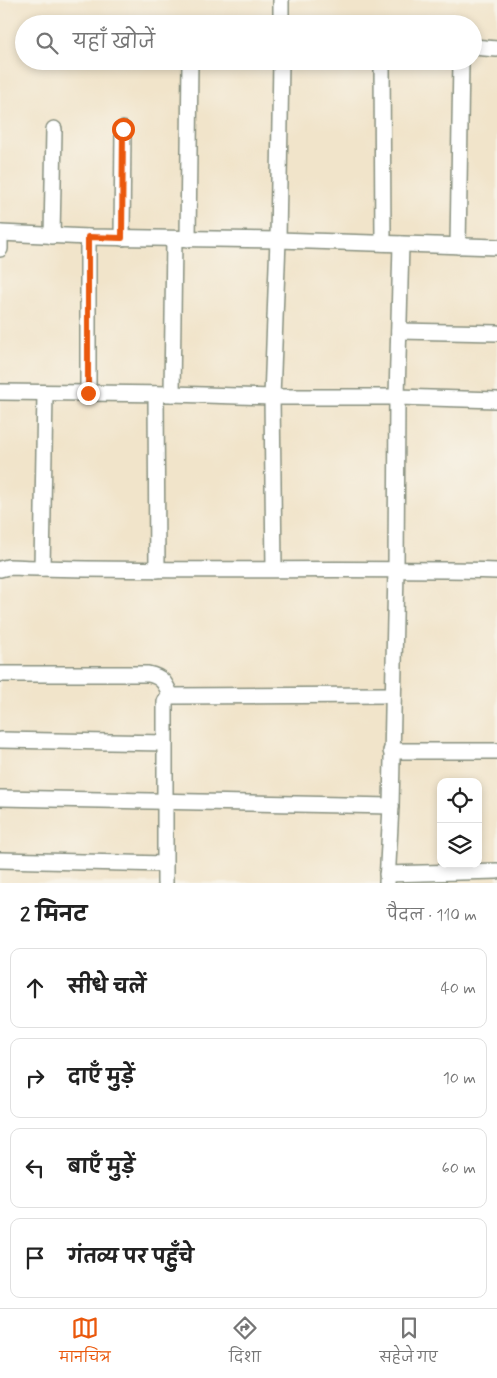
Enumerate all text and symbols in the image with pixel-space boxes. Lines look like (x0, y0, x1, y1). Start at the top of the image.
search box (15, 15, 482, 70)
icon: search (33, 29, 61, 57)
text: यहाँ खोजें (73, 30, 155, 55)
route start (112, 118, 135, 141)
route end (77, 382, 100, 405)
map controls (437, 778, 482, 868)
button: locate (437, 778, 482, 823)
button: layers (437, 823, 482, 868)
text: 2 मिनट (20, 901, 87, 929)
text: पैदल · 110 m (387, 905, 477, 926)
icon: ahead (21, 974, 49, 1002)
text: सीधे चलें (68, 975, 146, 1000)
text: 40 m (440, 978, 476, 999)
icon: right (21, 1064, 49, 1092)
text: दाएँ मुड़ें (68, 1065, 134, 1090)
text: 10 m (443, 1068, 476, 1089)
icon: left (21, 1154, 49, 1182)
text: बाएँ मुड़ें (68, 1155, 135, 1180)
text: 60 m (442, 1158, 476, 1179)
icon: arrive (21, 1244, 49, 1272)
text: गंतव्य पर पहुँचे (68, 1245, 194, 1270)
tab: मानचित्र (59, 1314, 111, 1373)
tab: दिशा (229, 1314, 261, 1373)
tab: सहेजे गए (379, 1314, 438, 1373)

